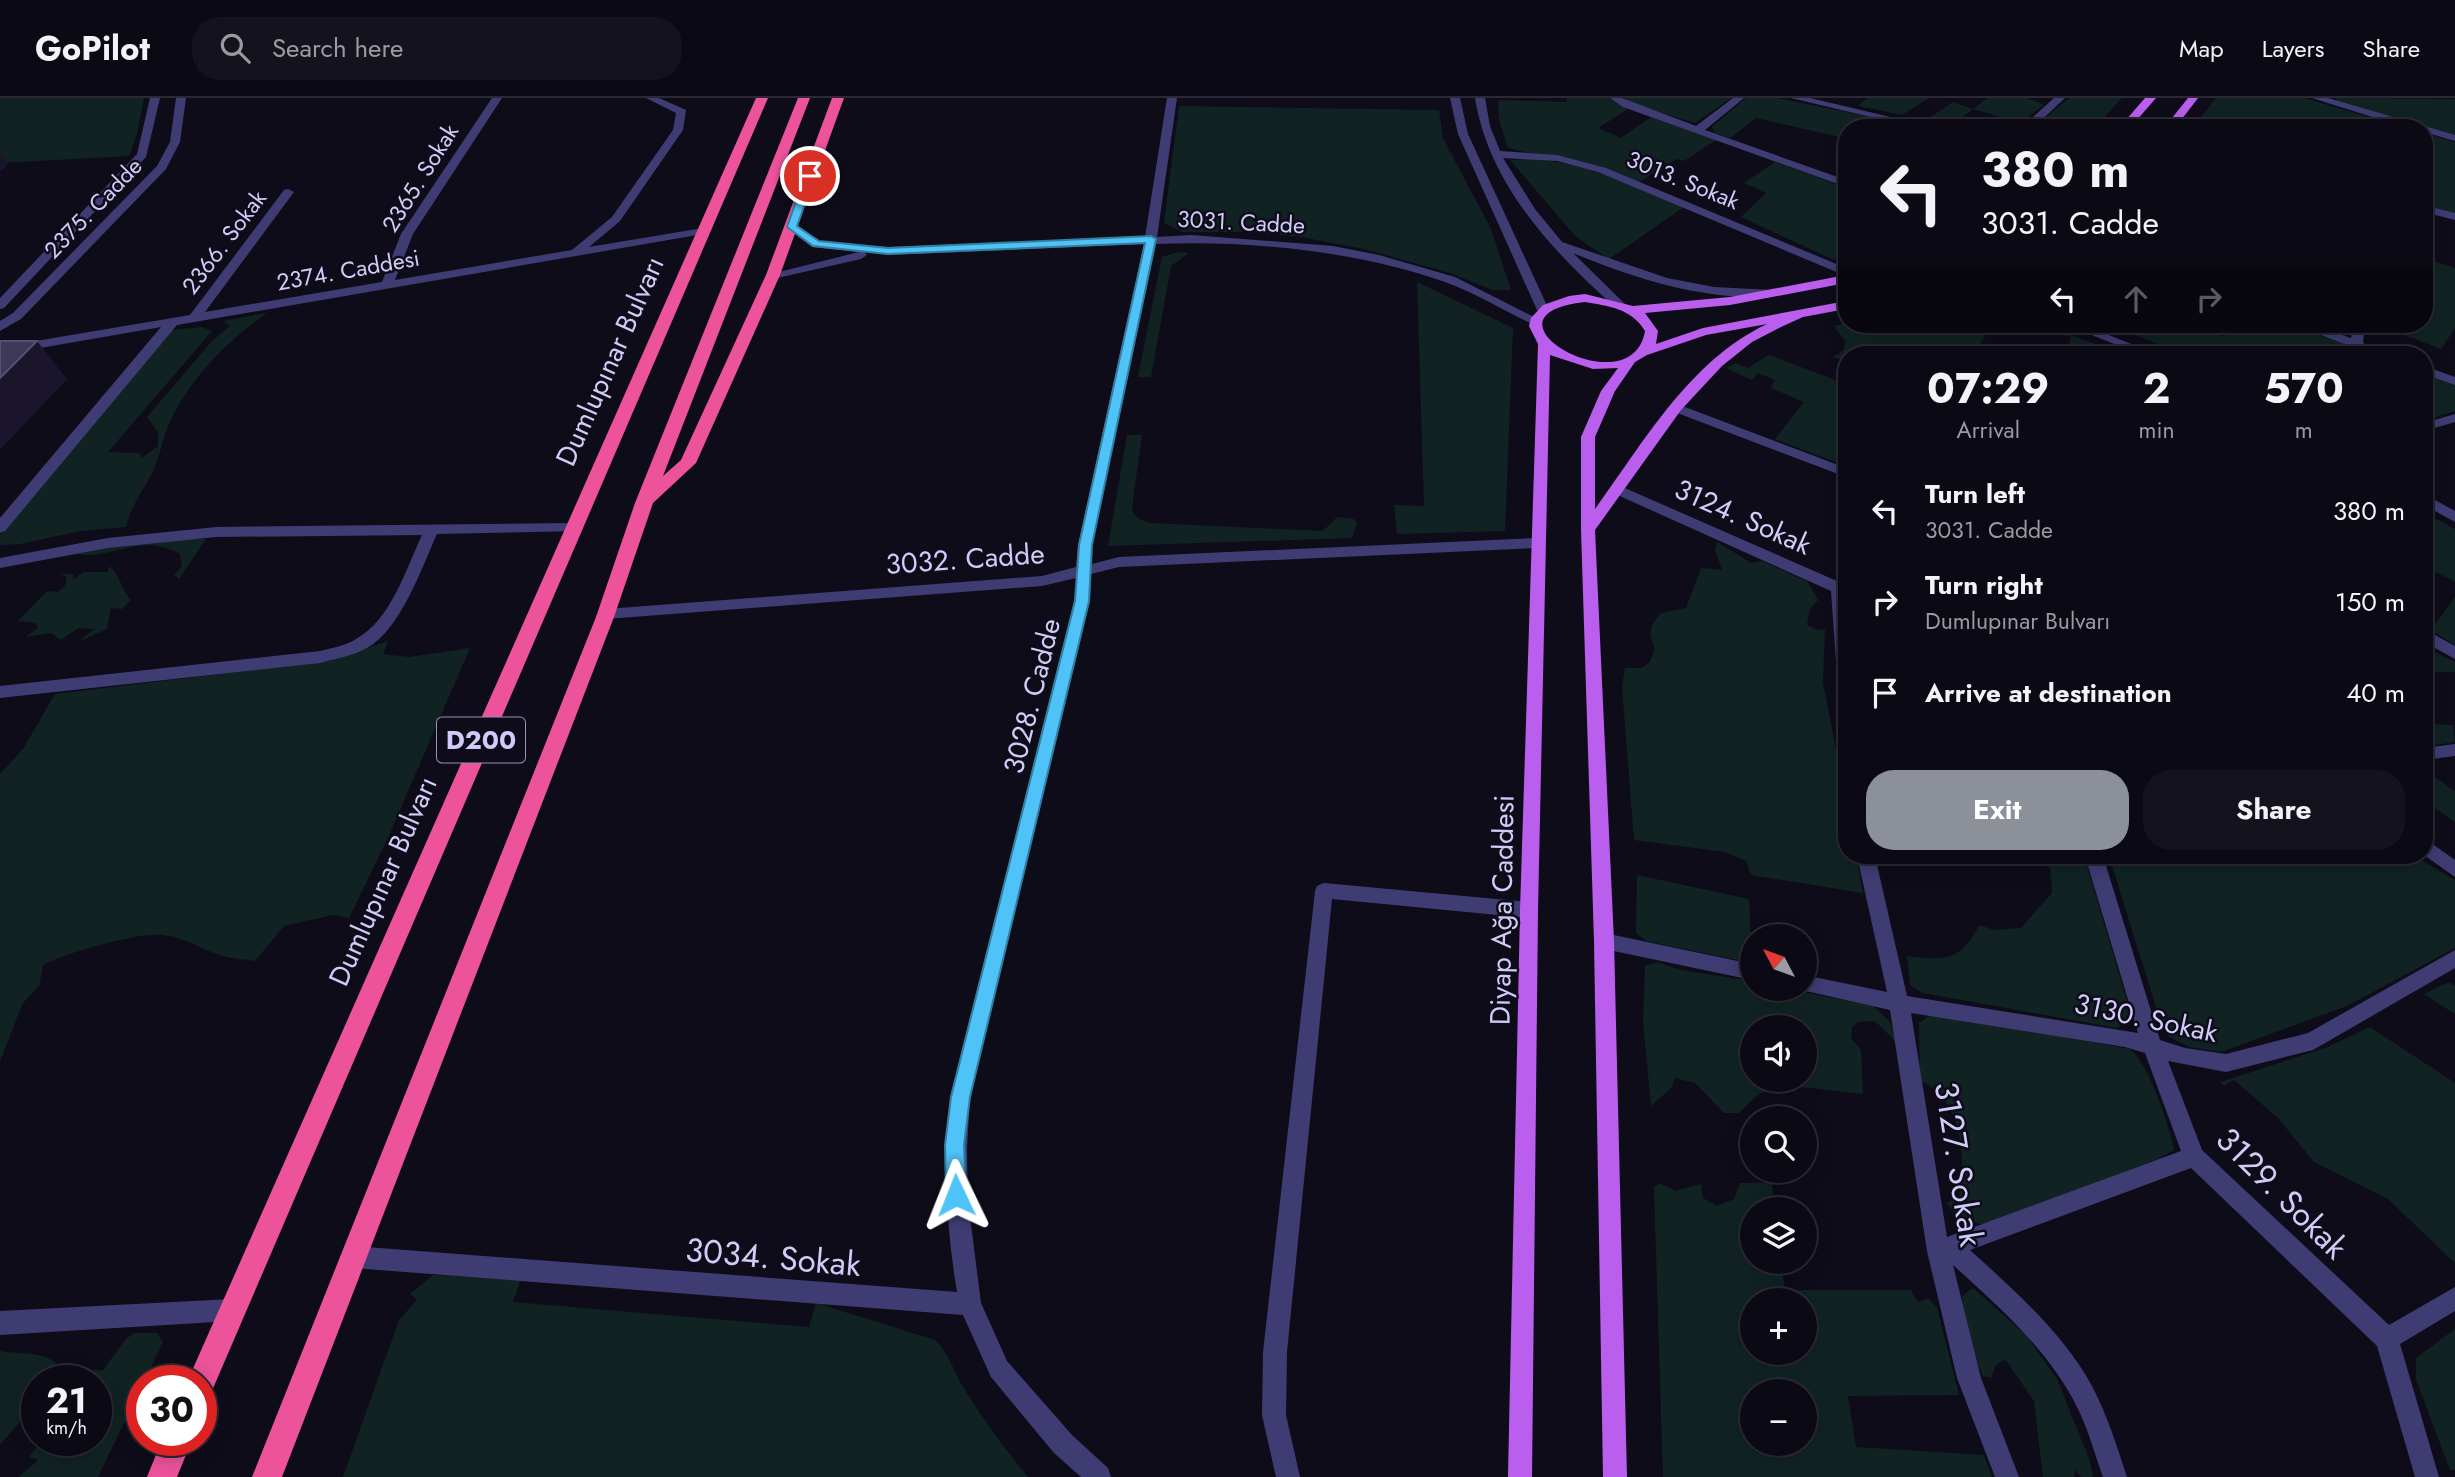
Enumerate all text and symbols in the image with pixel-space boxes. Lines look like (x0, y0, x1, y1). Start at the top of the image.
search box (192, 17, 682, 80)
text: GoPilot (35, 25, 150, 72)
icon: search (216, 29, 254, 67)
text: Search here (272, 29, 403, 67)
text: Map (2179, 31, 2224, 66)
text: Layers (2262, 31, 2324, 66)
text: Share (2362, 31, 2420, 66)
street label: 2365. Sokak (373, 116, 467, 239)
text: 380 m (1981, 135, 2129, 205)
street label: 3013. Sokak (1621, 142, 1745, 218)
pin (780, 146, 840, 206)
icon: left (1866, 147, 1957, 238)
street label: 2375. Cadde (36, 150, 150, 266)
icon: arrive (791, 157, 829, 195)
street label: 2366. Sokak (174, 182, 275, 301)
text: 3031. Cadde (1981, 200, 2159, 246)
street label: 3031. Cadde (1176, 202, 1306, 242)
street label: 2374. Caddesi (274, 241, 422, 299)
street label: Dumlupınar Bulvarı (545, 250, 675, 472)
icon: left (2044, 280, 2082, 318)
icon: ahead (2117, 280, 2155, 318)
icon: right (2190, 280, 2228, 318)
text: 07:29 (1927, 358, 2049, 419)
text: 2 (2143, 358, 2170, 419)
text: 570 (2264, 358, 2344, 419)
text: Arrival (1957, 413, 2020, 447)
text: min (2139, 413, 2175, 447)
text: m (2295, 413, 2313, 447)
street label: 3124. Sokak (1668, 469, 1819, 566)
text: Turn left (1925, 475, 2025, 513)
icon: left (1866, 492, 1904, 530)
text: 380 m (2333, 492, 2405, 530)
text: 3031. Cadde (1925, 513, 2053, 547)
street label: 3032. Cadde (884, 533, 1046, 585)
text: Turn right (1925, 566, 2043, 604)
icon: right (1866, 583, 1904, 621)
text: 150 m (2335, 583, 2405, 621)
text: Dumlupınar Bulvarı (1925, 604, 2110, 638)
street label: 3028. Cadde (993, 614, 1071, 778)
icon: arrive (1866, 674, 1904, 712)
text: Arrive at destination (1925, 674, 2172, 712)
text: 40 m (2346, 674, 2405, 712)
road number: D200 (437, 718, 525, 762)
street label: Dumlupınar Bulvarı (318, 770, 448, 992)
button: Exit (1866, 770, 2129, 850)
button: Share (2143, 770, 2405, 850)
street label: Diyap Ağa Caddesi (1479, 794, 1525, 1026)
north arrow (1740, 924, 1816, 1001)
map controls (1740, 924, 1817, 1456)
street label: 3130. Sokak (2071, 983, 2222, 1053)
button: sound (1740, 1015, 1817, 1092)
street label: 3127. Sokak (1923, 1078, 1995, 1250)
button: search (1740, 1106, 1817, 1183)
street label: 3129. Sokak (2206, 1117, 2359, 1270)
position arrow (919, 1158, 993, 1232)
button: layers (1740, 1197, 1817, 1274)
street label: 3034. Sokak (683, 1226, 863, 1288)
button: + (1740, 1288, 1817, 1365)
speed limit sign: 30 (126, 1365, 217, 1456)
text: 21 (46, 1376, 87, 1426)
button: − (1740, 1379, 1817, 1456)
text: km/h (46, 1415, 87, 1441)

